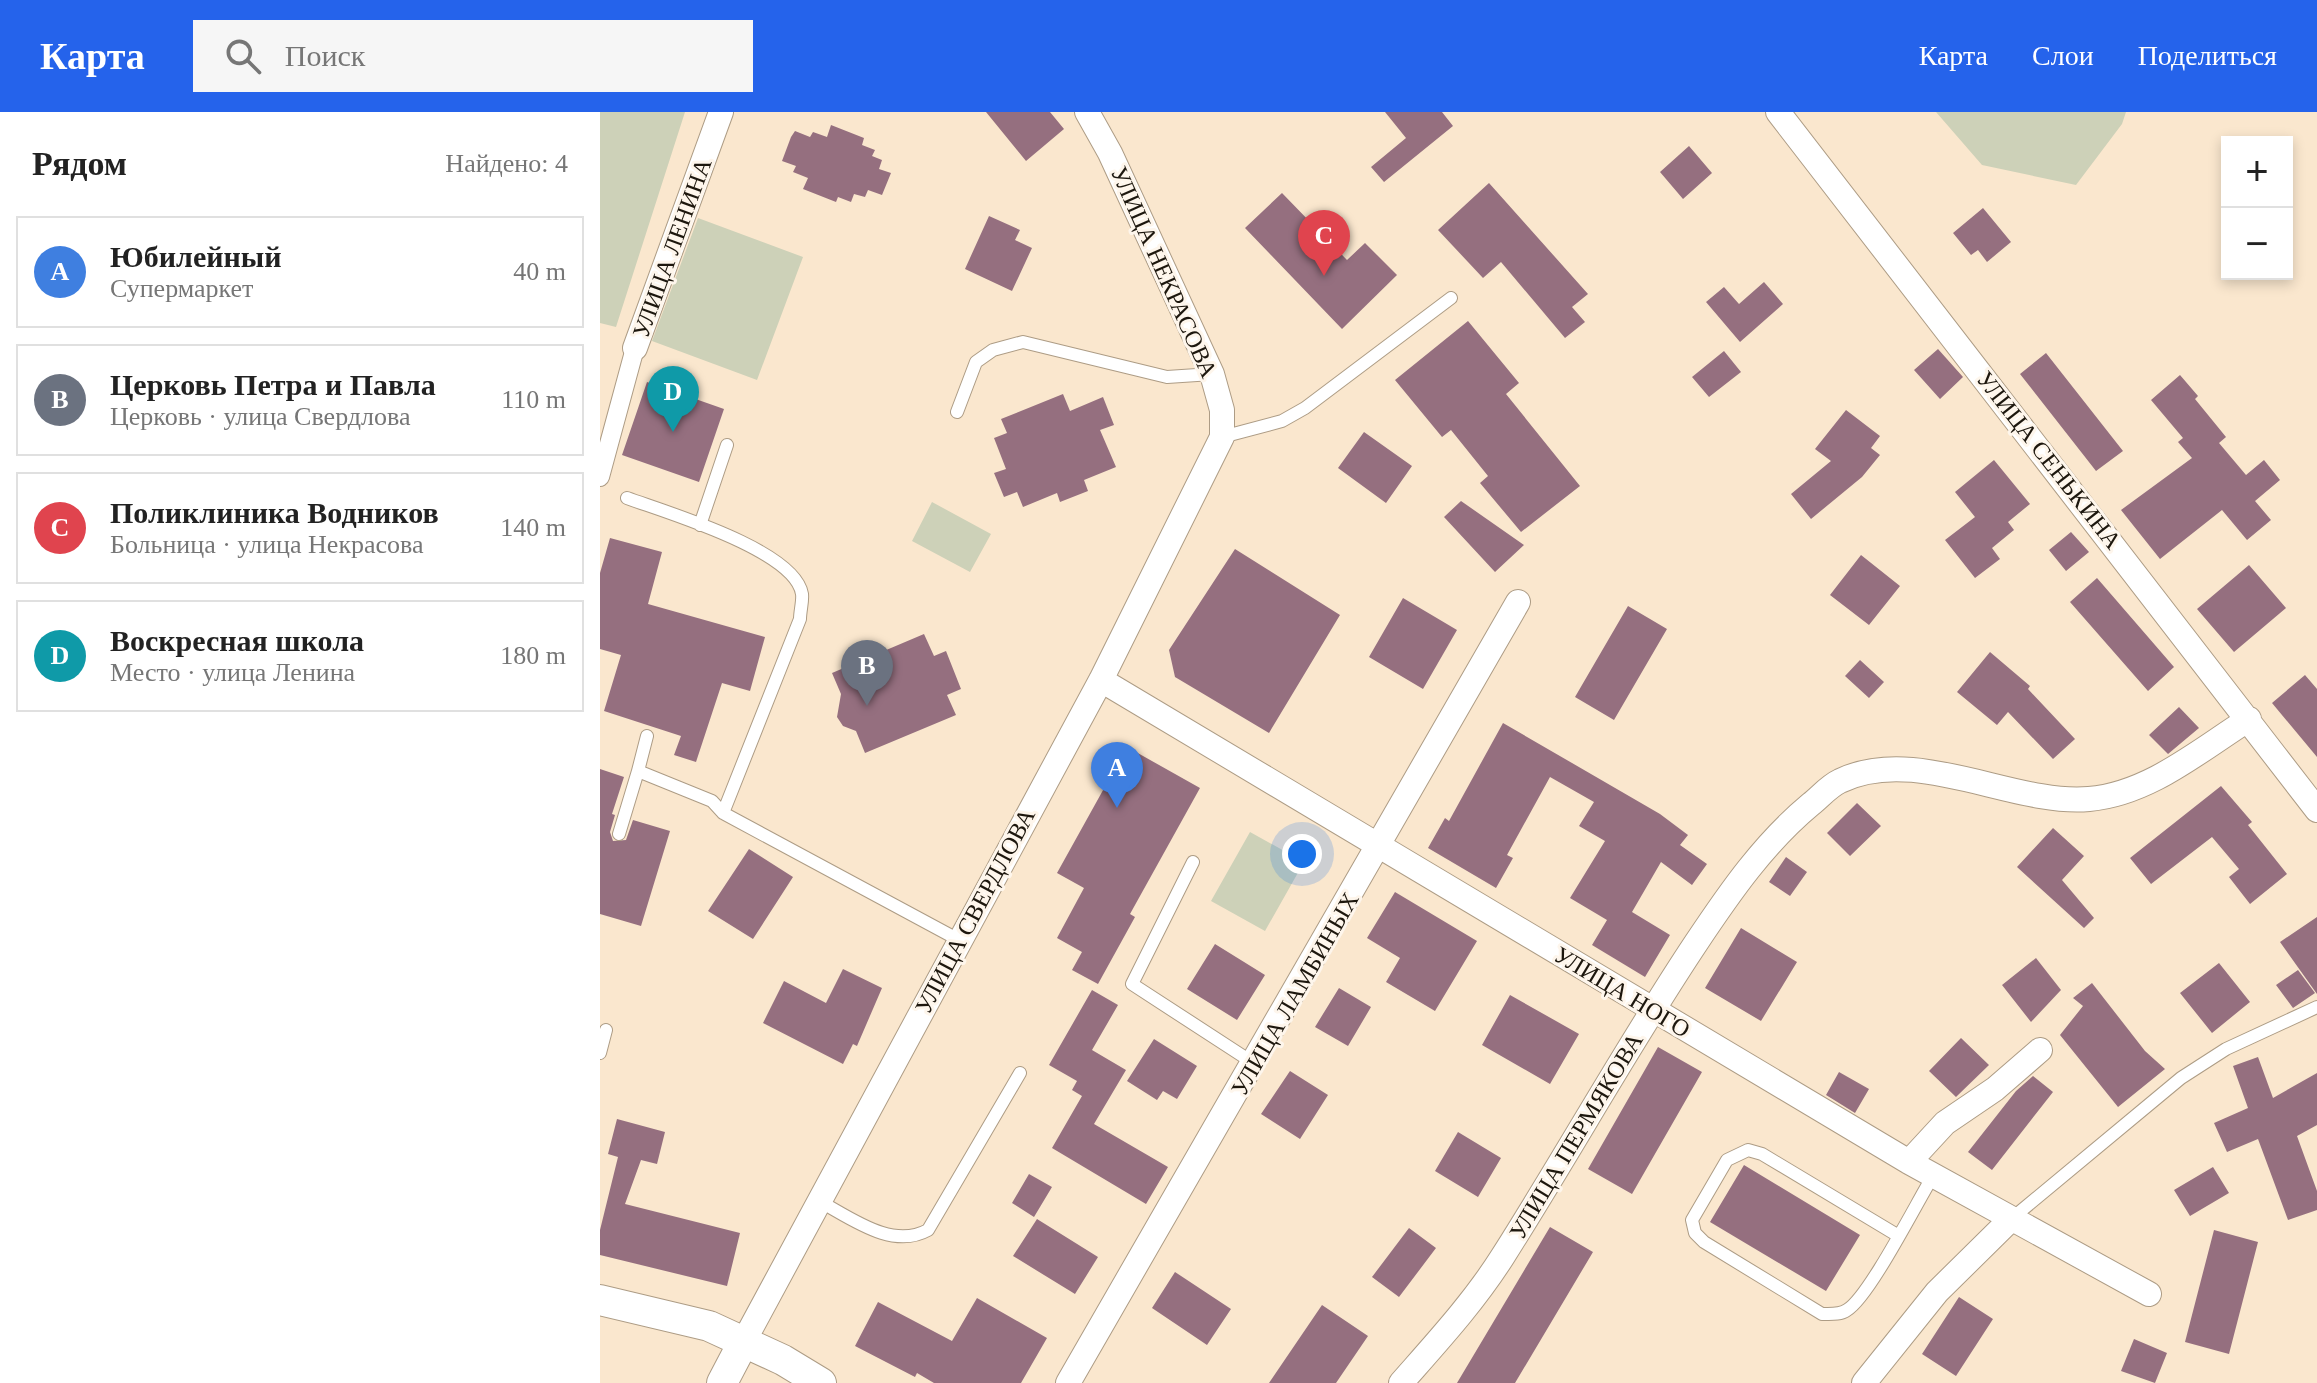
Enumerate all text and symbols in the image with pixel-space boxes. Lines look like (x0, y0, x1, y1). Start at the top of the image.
search box (193, 20, 753, 92)
icon: search (221, 34, 265, 78)
text: Карта (40, 35, 145, 77)
text: Поиск (285, 39, 365, 72)
text: Карта (1919, 40, 1988, 71)
text: Слои (2032, 40, 2094, 71)
text: Поделиться (2138, 40, 2277, 71)
map controls (2221, 136, 2293, 280)
button: + (2221, 136, 2293, 208)
text: Рядом (32, 145, 127, 182)
text: Найдено: 4 (445, 149, 568, 178)
street label: УЛИЦА ЛЕНИНА (627, 154, 717, 341)
street label: УЛИЦА НЕКРАСОВА (1106, 163, 1223, 382)
button: − (2221, 208, 2293, 280)
pin: C (1298, 210, 1350, 276)
text: Юбилейный (110, 240, 282, 273)
text: A (51, 257, 69, 286)
text: 40 m (513, 257, 566, 286)
text: Супермаркет (110, 274, 253, 303)
pin: D (647, 366, 699, 432)
street label: УЛИЦА СЕНЬКИНА (1972, 366, 2127, 555)
text: Церковь Петра и Павла (110, 368, 436, 401)
text: B (51, 385, 69, 414)
text: 110 m (501, 385, 566, 414)
text: Церковь · улица Свердлова (110, 402, 410, 431)
text: Поликлиника Водников (110, 496, 439, 529)
text: C (51, 513, 69, 542)
text: 140 m (500, 513, 566, 542)
text: Больница · улица Некрасова (110, 530, 424, 559)
text: Воскресная школа (110, 624, 364, 657)
pin: B (841, 640, 893, 706)
text: D (51, 641, 69, 670)
text: 180 m (500, 641, 566, 670)
text: Место · улица Ленина (110, 658, 355, 687)
pin: A (1091, 742, 1143, 808)
street label: УЛИЦА СВЕРДЛОВА (910, 803, 1040, 1018)
your location (1282, 834, 1322, 874)
street label: УЛИЦА ЛАМБИНЫХ (1226, 888, 1364, 1100)
street label: УЛИЦА НОГО (1549, 941, 1695, 1043)
street label: УЛИЦА ПЕРМЯКОВА (1504, 1028, 1648, 1244)

